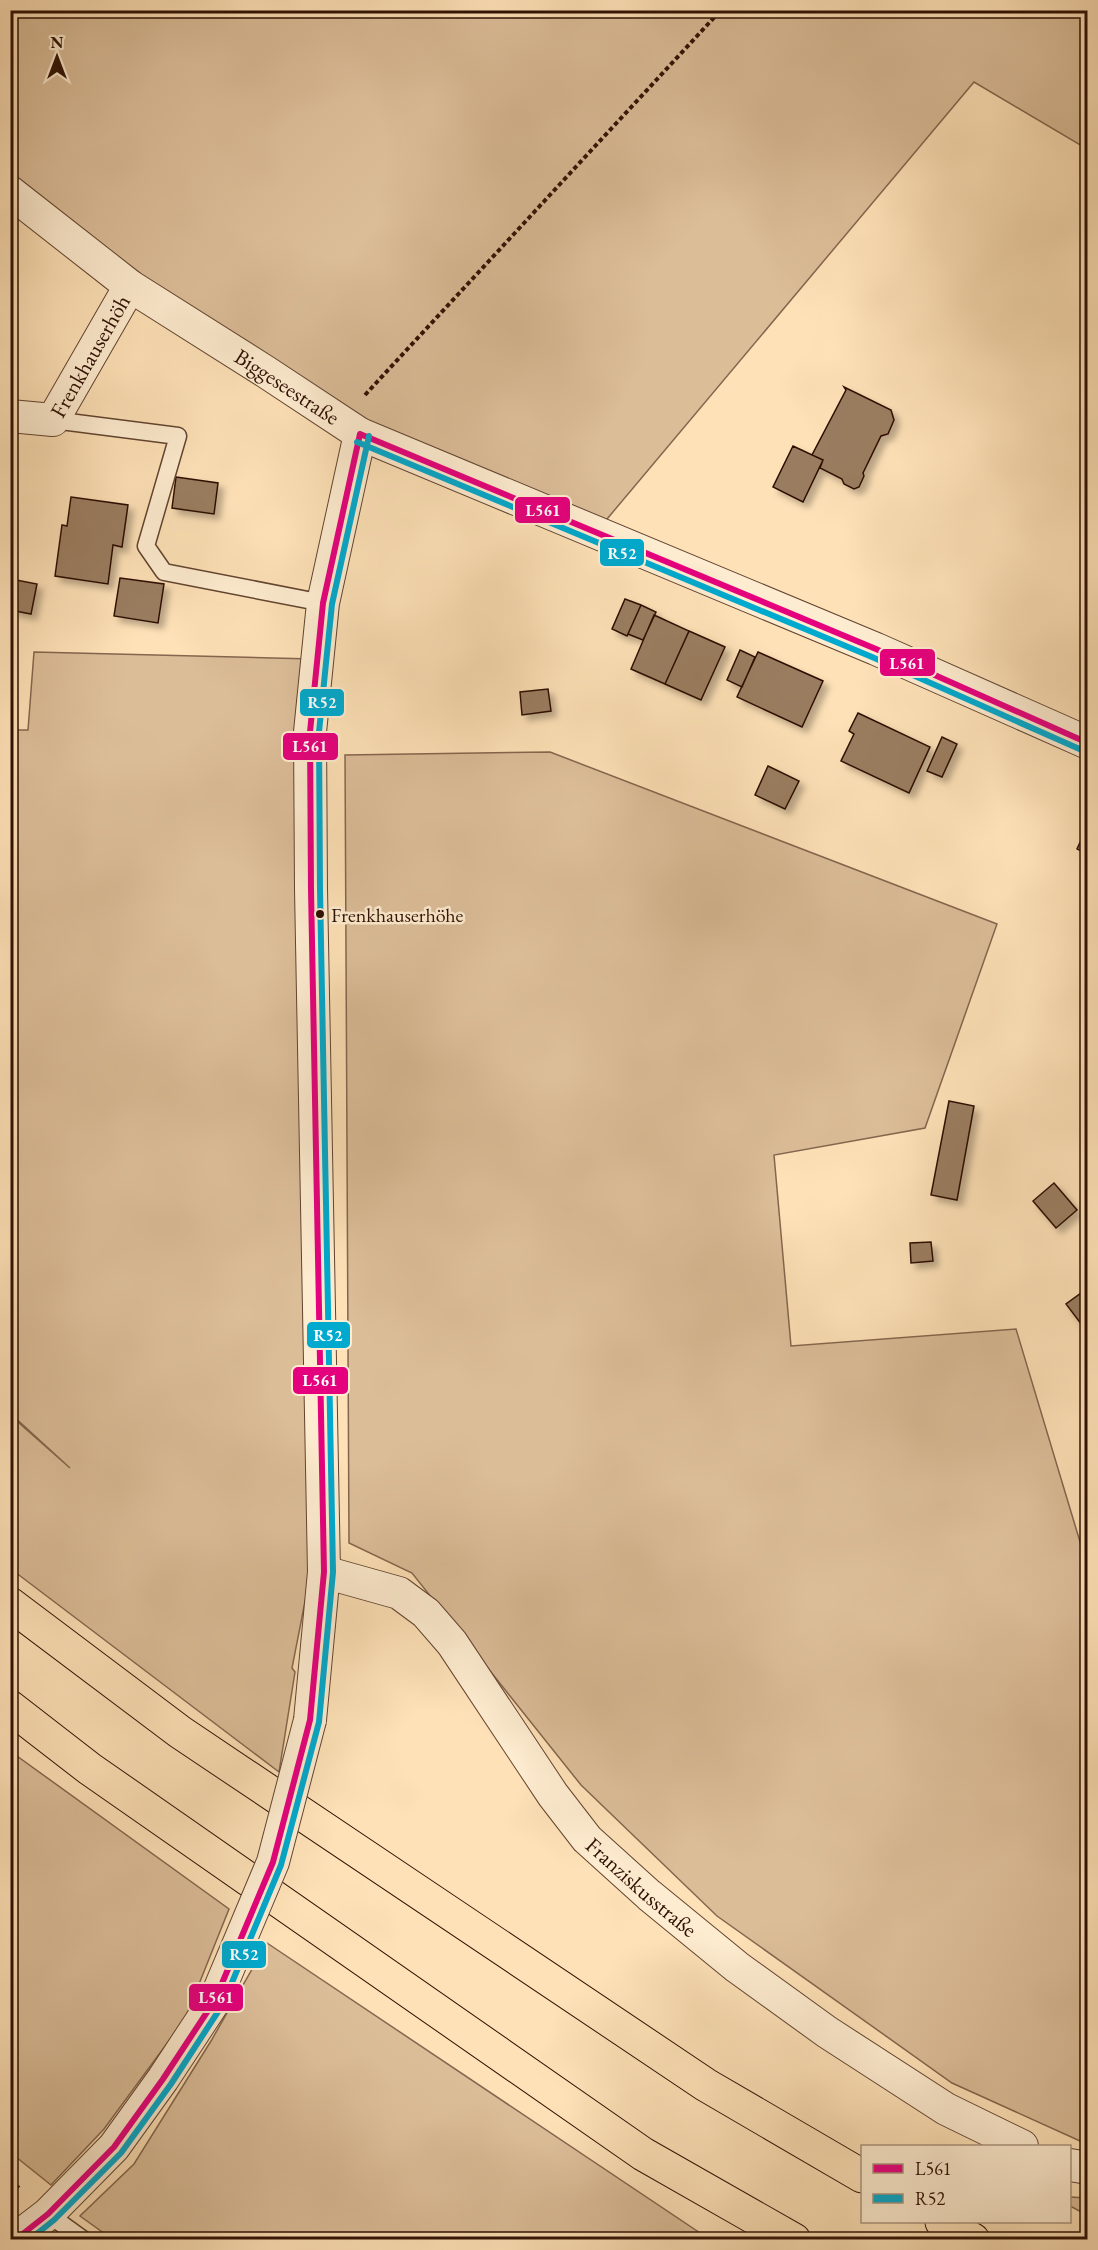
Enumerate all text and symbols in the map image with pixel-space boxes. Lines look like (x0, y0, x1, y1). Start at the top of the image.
north arrow (27, 27, 87, 87)
text: N (51, 32, 64, 53)
street label: Frenkhauserhöh (43, 290, 137, 423)
street label: Biggeseestraße (229, 342, 346, 432)
line badge: L561 (514, 496, 571, 524)
text: L561 (526, 500, 560, 521)
line badge: R52 (599, 538, 645, 567)
text: R52 (607, 543, 637, 564)
line badge: L561 (879, 648, 936, 677)
text: L561 (890, 653, 924, 674)
line badge: R52 (299, 688, 345, 717)
text: R52 (307, 692, 337, 713)
line badge: L561 (282, 732, 339, 761)
text: L561 (293, 736, 327, 757)
place label: Frenkhauserhöhe (331, 902, 464, 928)
marker: Frenkhauserhöhe (314, 908, 326, 920)
line badge: R52 (306, 1321, 351, 1349)
text: R52 (313, 1325, 343, 1346)
line badge: L561 (292, 1366, 349, 1395)
text: L561 (303, 1370, 337, 1391)
street label: Franziskusstraße (579, 1831, 703, 1944)
line badge: R52 (221, 1940, 267, 1969)
text: R52 (229, 1944, 259, 1965)
line badge: L561 (188, 1983, 244, 2012)
text: L561 (199, 1987, 233, 2008)
legend (861, 2145, 1071, 2223)
text: L561 (915, 2157, 951, 2180)
text: R52 (915, 2187, 945, 2210)

